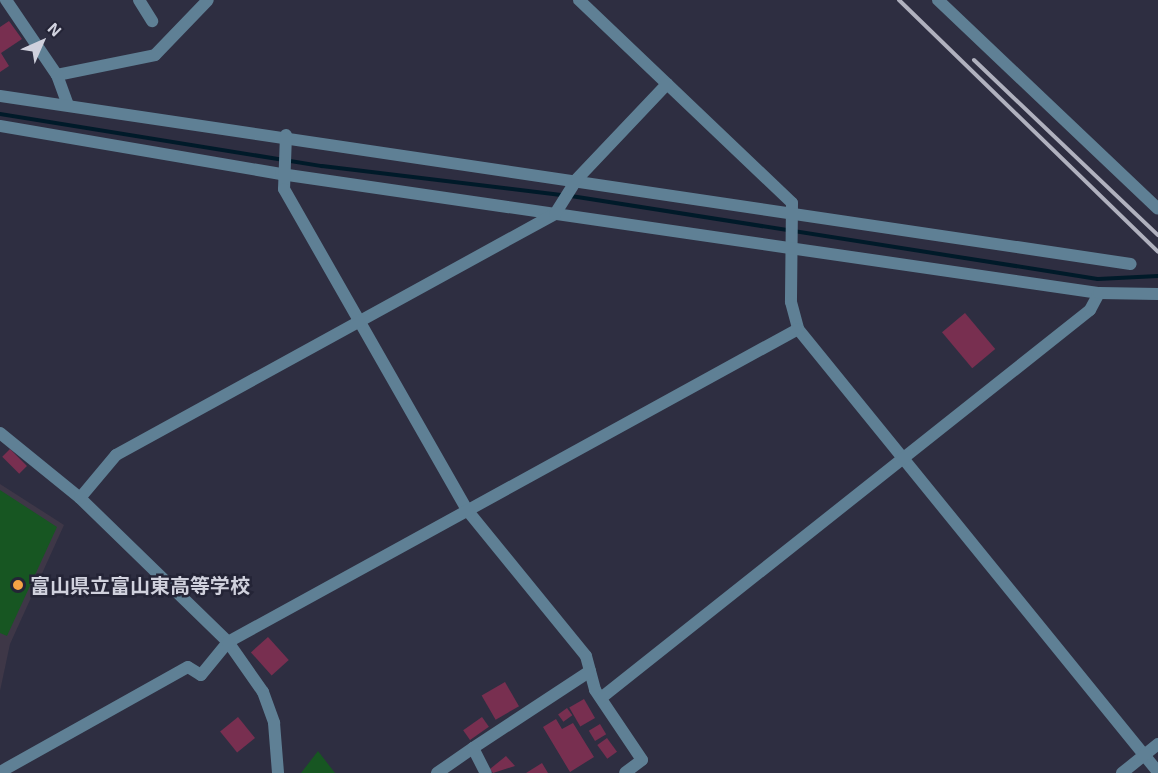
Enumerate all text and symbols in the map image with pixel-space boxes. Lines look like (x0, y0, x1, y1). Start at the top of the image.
north arrow (12, 12, 72, 72)
text: N (44, 18, 66, 40)
place label: 富山県立富山東高等学校 (30, 573, 250, 597)
marker: 富山県立富山東高等学校 (11, 578, 25, 592)

